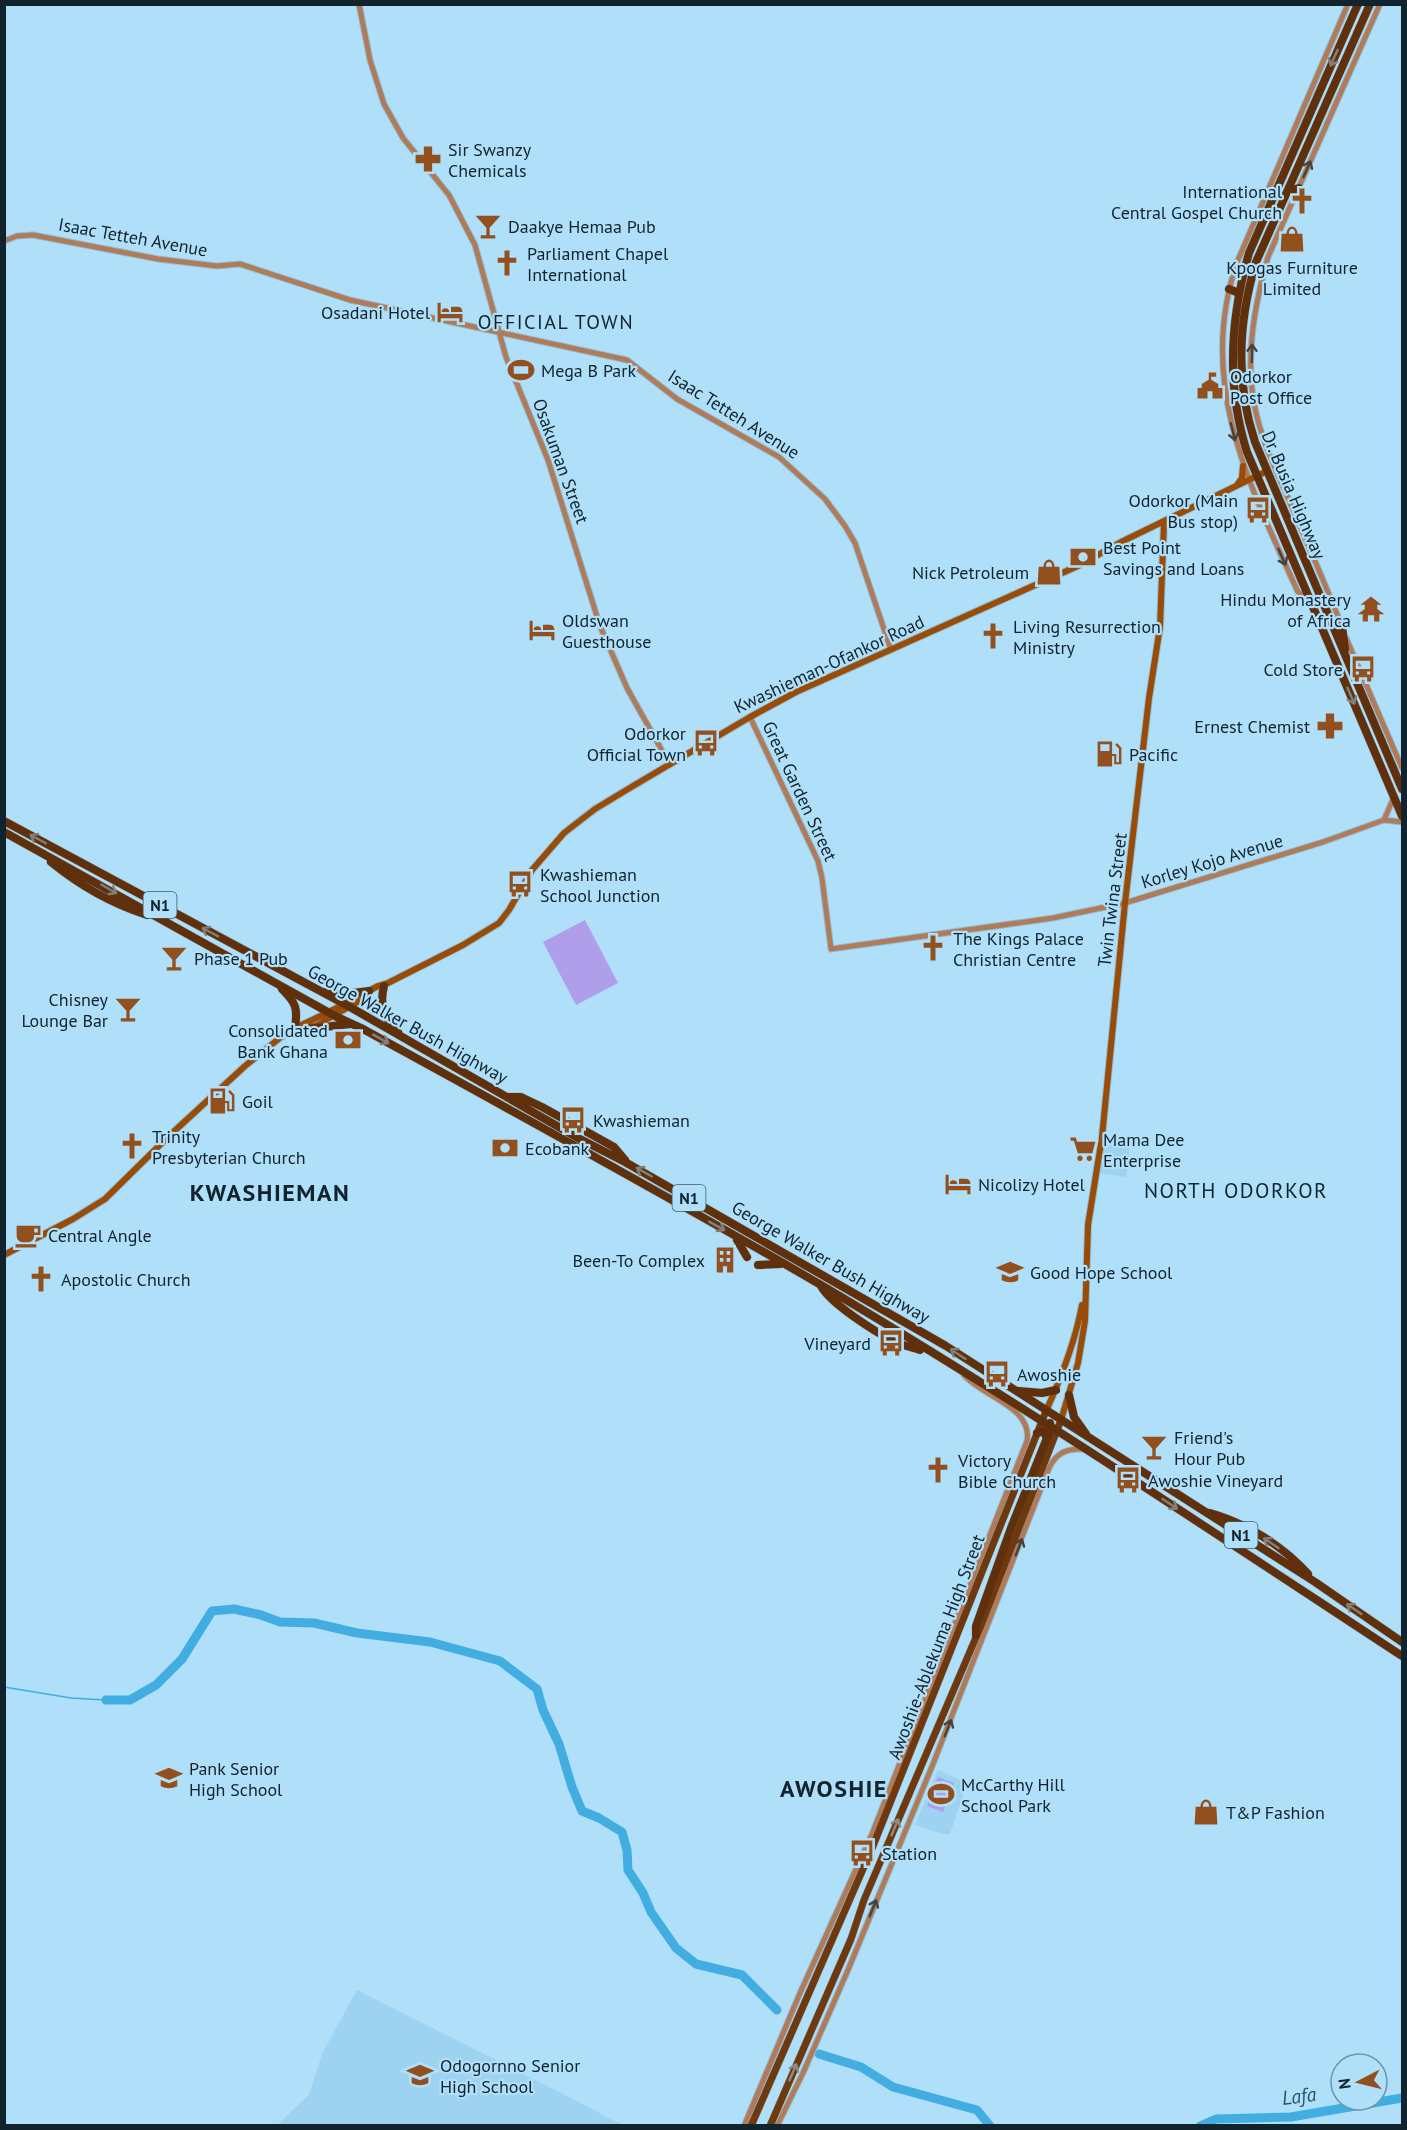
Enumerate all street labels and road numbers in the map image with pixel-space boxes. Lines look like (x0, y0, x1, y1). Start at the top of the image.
street label: Isaac Tetteh Avenue (57, 213, 209, 261)
street label: Isaac Tetteh Avenue (664, 364, 804, 464)
street label: Osakuman Street (528, 395, 594, 527)
street label: Dr. Busia Highway (1257, 427, 1332, 563)
street label: Kwashieman-Ofankor Road (730, 610, 928, 718)
street label: Great Garden Street (758, 717, 842, 865)
street label: Korley Kojo Avenue (1138, 828, 1286, 894)
street label: Twin Twina Street (1092, 832, 1132, 968)
road number: N1 (144, 892, 176, 918)
street label: George Walker Bush Highway (304, 959, 513, 1089)
road number: N1 (672, 1185, 706, 1211)
street label: George Walker Bush Highway (728, 1196, 935, 1329)
road number: N1 (1224, 1522, 1258, 1548)
street label: Awoshie-Ablekuma High Street (882, 1531, 990, 1763)

